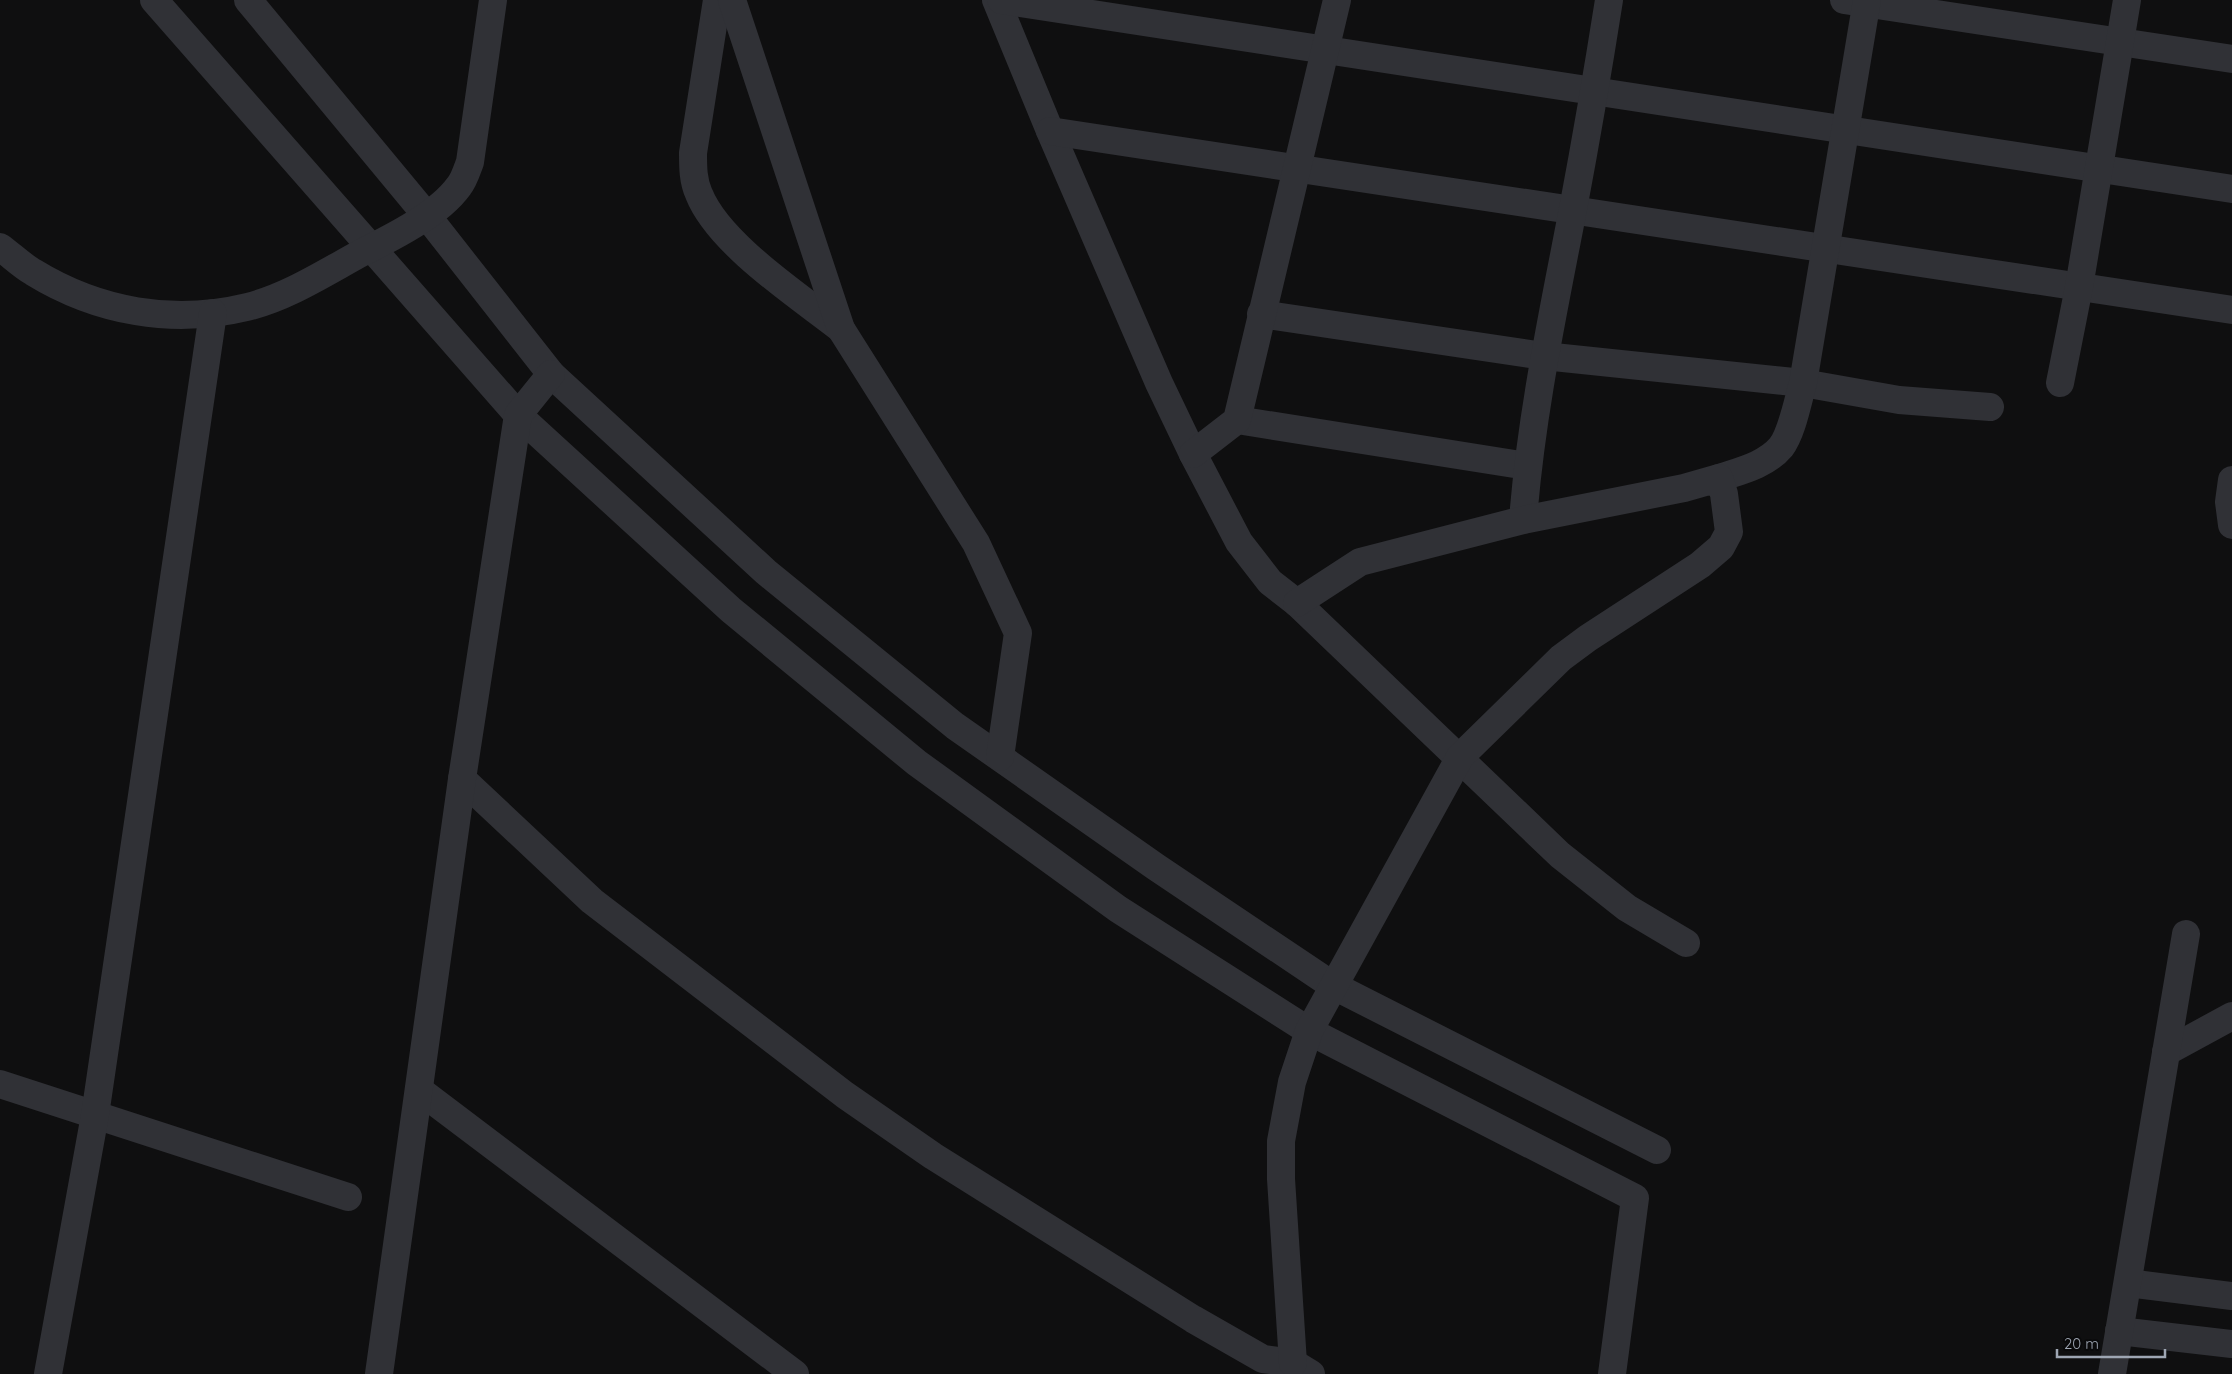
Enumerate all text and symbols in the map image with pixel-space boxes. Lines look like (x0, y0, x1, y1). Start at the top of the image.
scale bar (2057, 1326, 2164, 1358)
text: 20 m (2064, 1334, 2099, 1353)

